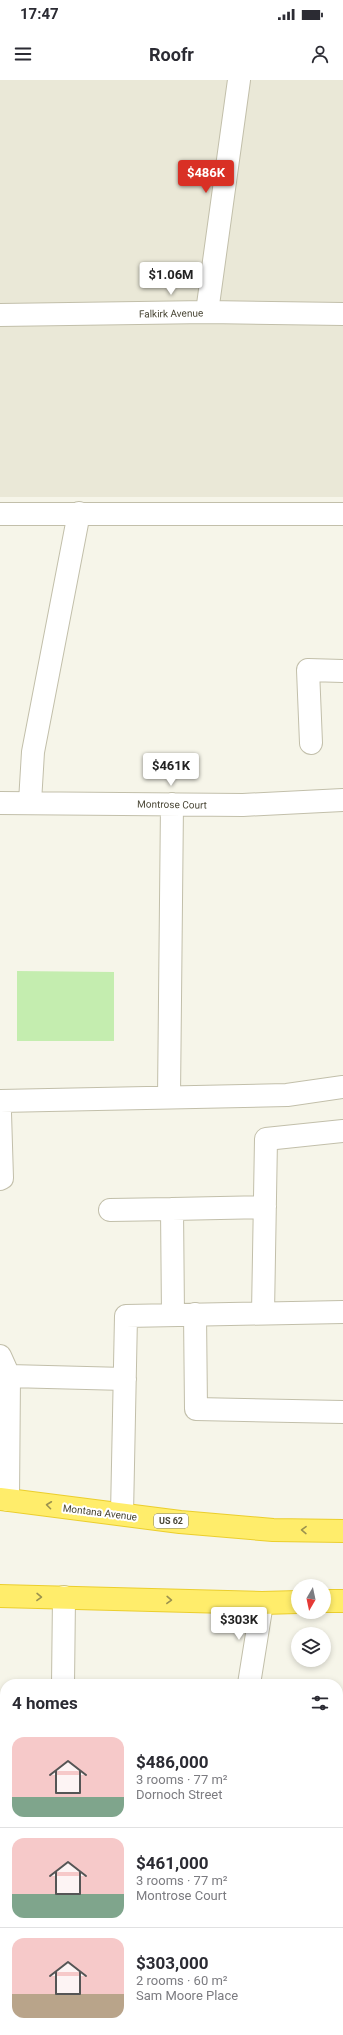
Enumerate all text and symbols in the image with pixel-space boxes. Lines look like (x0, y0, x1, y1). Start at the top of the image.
text: 17:47 (20, 5, 59, 23)
icon: menu (12, 43, 34, 65)
icon: person (309, 43, 331, 65)
text: Roofr (149, 44, 194, 65)
pin: $486K (178, 160, 234, 194)
text: $486K (187, 165, 225, 180)
pin: $1.06M (138, 262, 204, 296)
text: $1.06M (149, 267, 194, 282)
street label: Falkirk Avenue (139, 307, 203, 320)
pin: $461K (143, 753, 199, 787)
text: $461K (152, 758, 190, 773)
street label: Montrose Court (137, 798, 207, 811)
one-way arrow (46, 1501, 52, 1510)
street label: Montana Avenue (62, 1502, 138, 1523)
road number: US 62 (154, 1514, 188, 1528)
one-way arrow (301, 1526, 307, 1534)
north arrow (291, 1579, 331, 1619)
map controls (291, 1579, 331, 1667)
one-way arrow (36, 1592, 42, 1601)
one-way arrow (166, 1596, 172, 1604)
pin: $303K (211, 1607, 267, 1641)
text: $303K (220, 1612, 258, 1627)
button: layers (291, 1627, 331, 1667)
icon: filters (309, 1692, 331, 1714)
text: 4 homes (12, 1693, 78, 1713)
text: $486,000 (136, 1752, 208, 1772)
icon: home (44, 1753, 92, 1801)
text: 3 rooms · 77 m² (136, 1772, 228, 1787)
text: Dornoch Street (136, 1787, 222, 1802)
text: $461,000 (136, 1853, 208, 1873)
icon: home (44, 1854, 92, 1902)
text: 3 rooms · 77 m² (136, 1873, 228, 1888)
text: Montrose Court (136, 1888, 227, 1903)
text: $303,000 (136, 1953, 208, 1973)
icon: home (44, 1954, 92, 2002)
text: 2 rooms · 60 m² (136, 1973, 228, 1988)
text: Sam Moore Place (136, 1988, 238, 2003)

